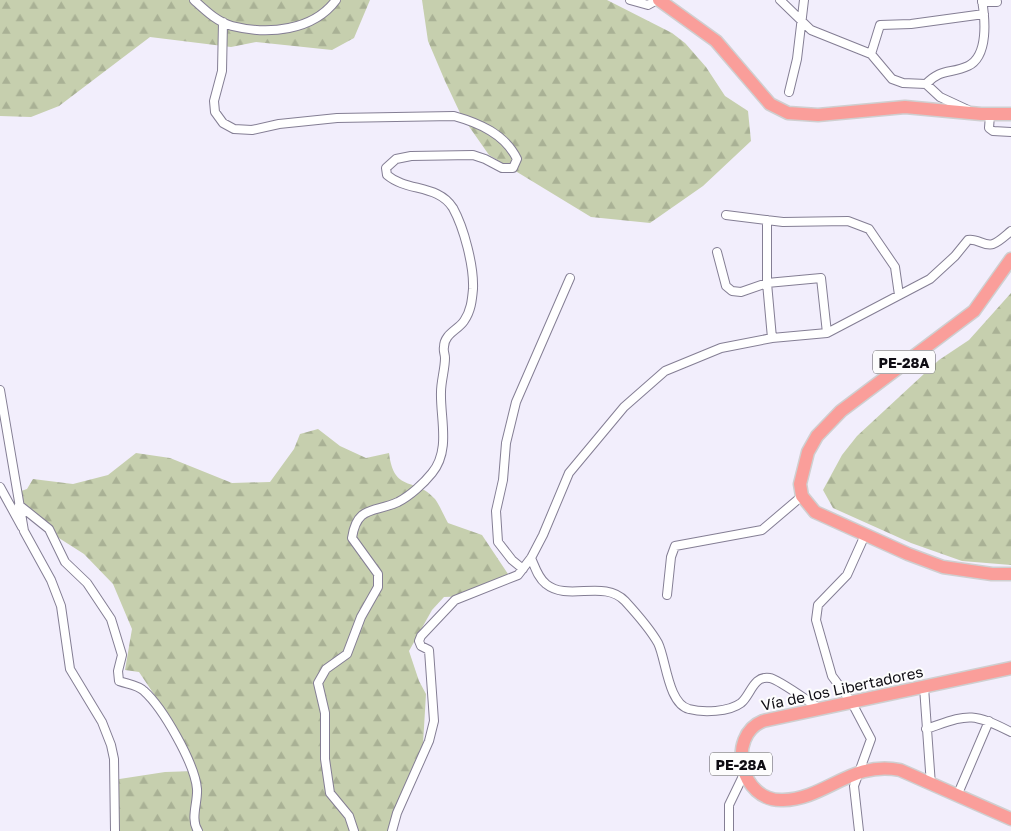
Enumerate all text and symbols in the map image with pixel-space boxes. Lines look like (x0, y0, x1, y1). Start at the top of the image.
road number: PE-28A (873, 351, 935, 374)
street label: Vía de los Libertadores (759, 662, 925, 714)
road number: PE-28A (710, 752, 772, 776)

